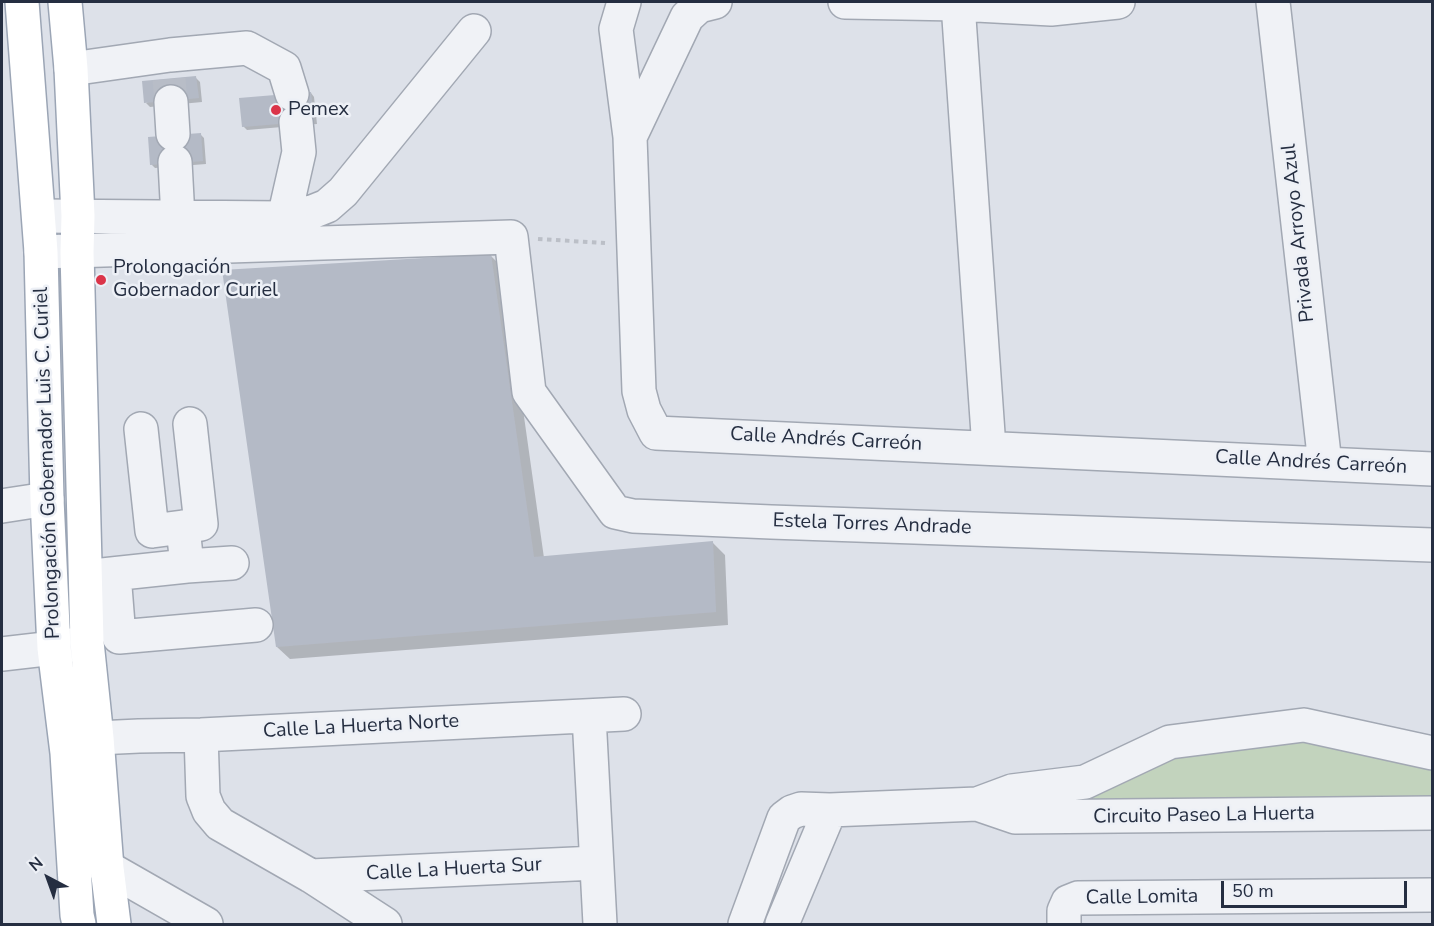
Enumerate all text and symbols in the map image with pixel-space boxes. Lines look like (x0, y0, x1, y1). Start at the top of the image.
place label: Pemex (288, 98, 349, 122)
marker: Pemex (269, 103, 283, 117)
street label: Privada Arroyo Azul (1278, 143, 1320, 323)
place label: Prolongación Gobernador Curiel (113, 256, 278, 303)
marker: Prolongación Gobernador Curiel (94, 273, 108, 287)
street label: Prolongación Gobernador Luis C. Curiel (30, 287, 66, 639)
street label: Calle Andrés Carreón (729, 423, 923, 457)
street label: Calle Andrés Carreón (1214, 446, 1408, 480)
street label: Estela Torres Andrade (772, 510, 972, 540)
street label: Calle La Huerta Norte (262, 710, 460, 744)
street label: Circuito Paseo La Huerta (1093, 802, 1315, 830)
north arrow (18, 848, 78, 908)
text: N (24, 852, 48, 877)
street label: Calle La Huerta Sur (365, 853, 543, 887)
scale bar (1224, 869, 1410, 907)
text: 50 m (1232, 879, 1274, 903)
street label: Calle Lomita (1086, 885, 1198, 911)

